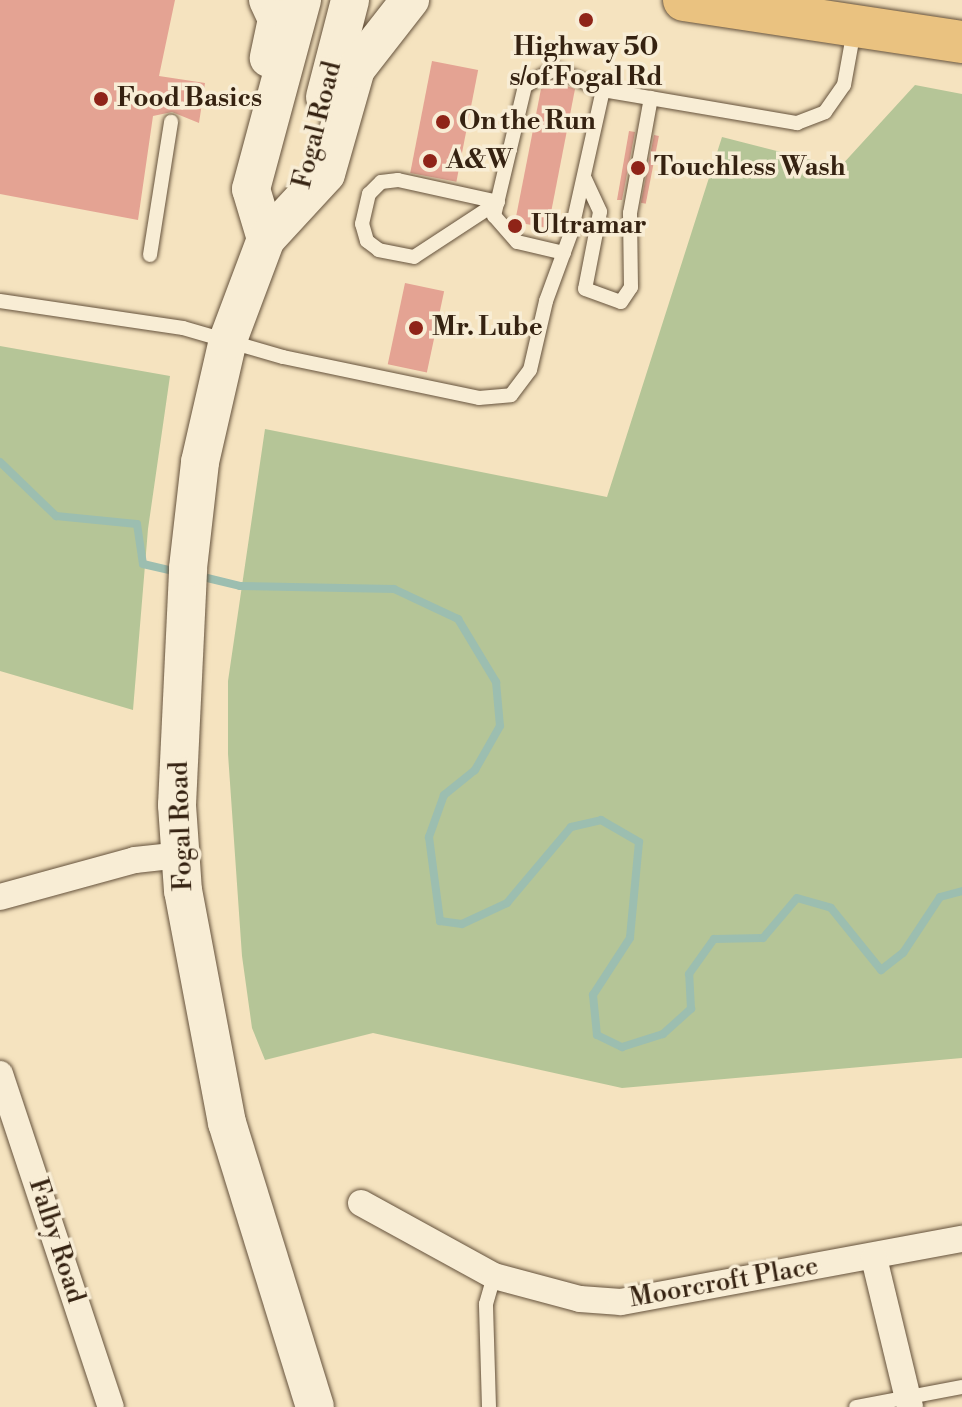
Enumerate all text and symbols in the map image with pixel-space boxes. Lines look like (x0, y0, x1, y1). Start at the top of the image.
marker: Highway 50 s/of Fogal Rd (577, 11, 595, 29)
place label: Highway 50 s/of Fogal Rd (509, 32, 663, 94)
street label: Fogal Road (287, 58, 349, 192)
place label: Food Basics (117, 83, 262, 115)
marker: Food Basics (92, 90, 110, 108)
place label: On the Run (459, 106, 596, 138)
marker: On the Run (434, 113, 452, 131)
place label: A&W (446, 145, 513, 177)
marker: A&W (421, 152, 439, 170)
place label: Touchless Wash (654, 152, 846, 184)
marker: Touchless Wash (629, 159, 647, 177)
place label: Ultramar (531, 210, 647, 242)
marker: Ultramar (506, 217, 524, 235)
place label: Mr. Lube (432, 312, 543, 344)
marker: Mr. Lube (407, 319, 425, 337)
street label: Fogal Road (164, 761, 200, 891)
street label: Falby Road (21, 1175, 91, 1307)
street label: Moorcroft Place (627, 1251, 821, 1315)

